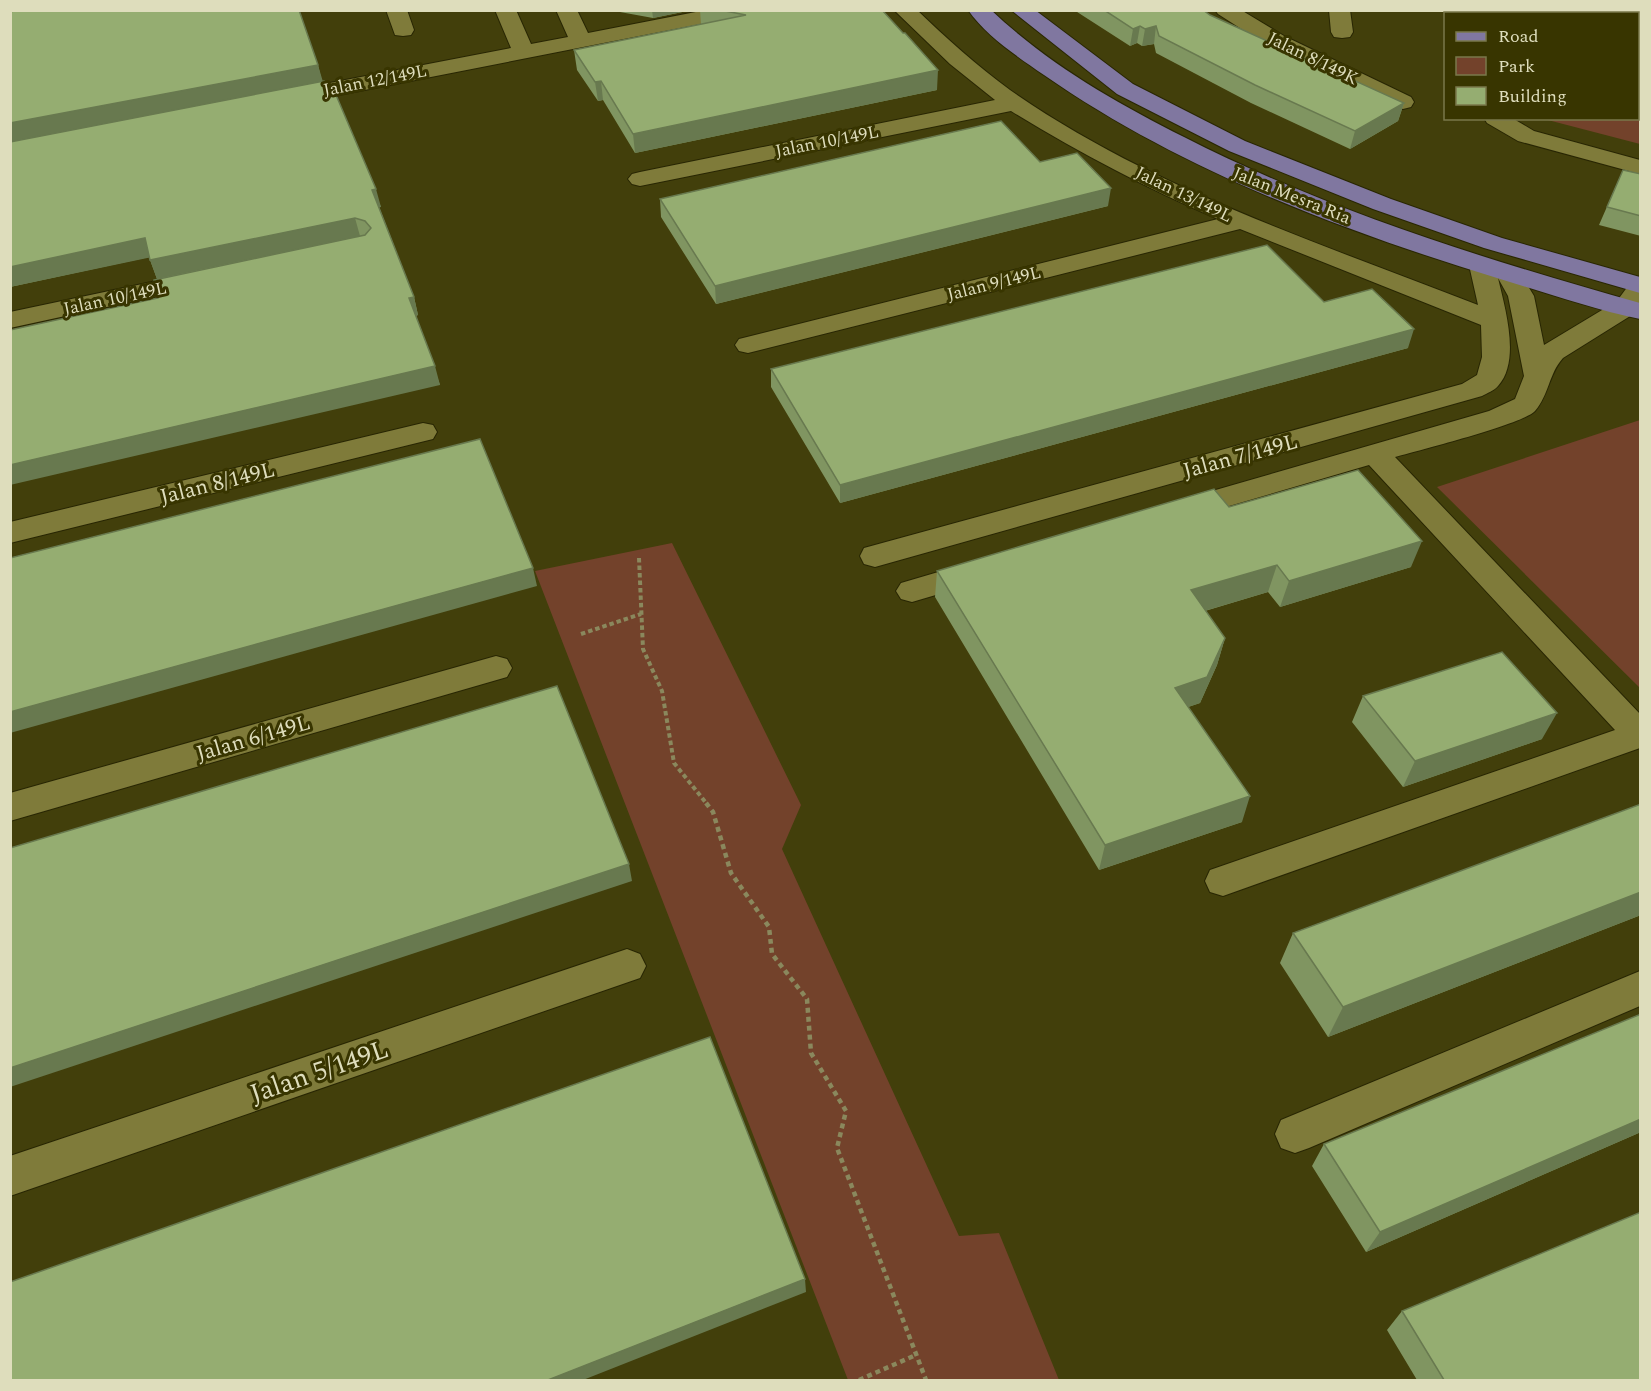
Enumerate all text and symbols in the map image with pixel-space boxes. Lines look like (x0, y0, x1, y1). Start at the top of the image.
legend (1444, 12, 1639, 120)
text: Road (1498, 23, 1539, 50)
street label: Jalan 8/149K (1263, 25, 1363, 92)
text: Park (1498, 53, 1535, 80)
street label: Jalan 12/149L (321, 57, 429, 104)
text: Building (1498, 83, 1567, 110)
street label: Jalan 10/149L (773, 118, 881, 165)
street label: Jalan 13/149L (1131, 159, 1237, 230)
street label: Jalan Mesra Ria (1229, 160, 1355, 231)
street label: Jalan 9/149L (944, 259, 1044, 308)
street label: Jalan 10/149L (61, 274, 169, 323)
street label: Jalan 7/149L (1179, 425, 1301, 488)
street label: Jalan 8/149L (156, 453, 278, 514)
street label: Jalan 6/149L (192, 706, 314, 770)
street label: Jalan 5/149L (244, 1029, 394, 1115)

